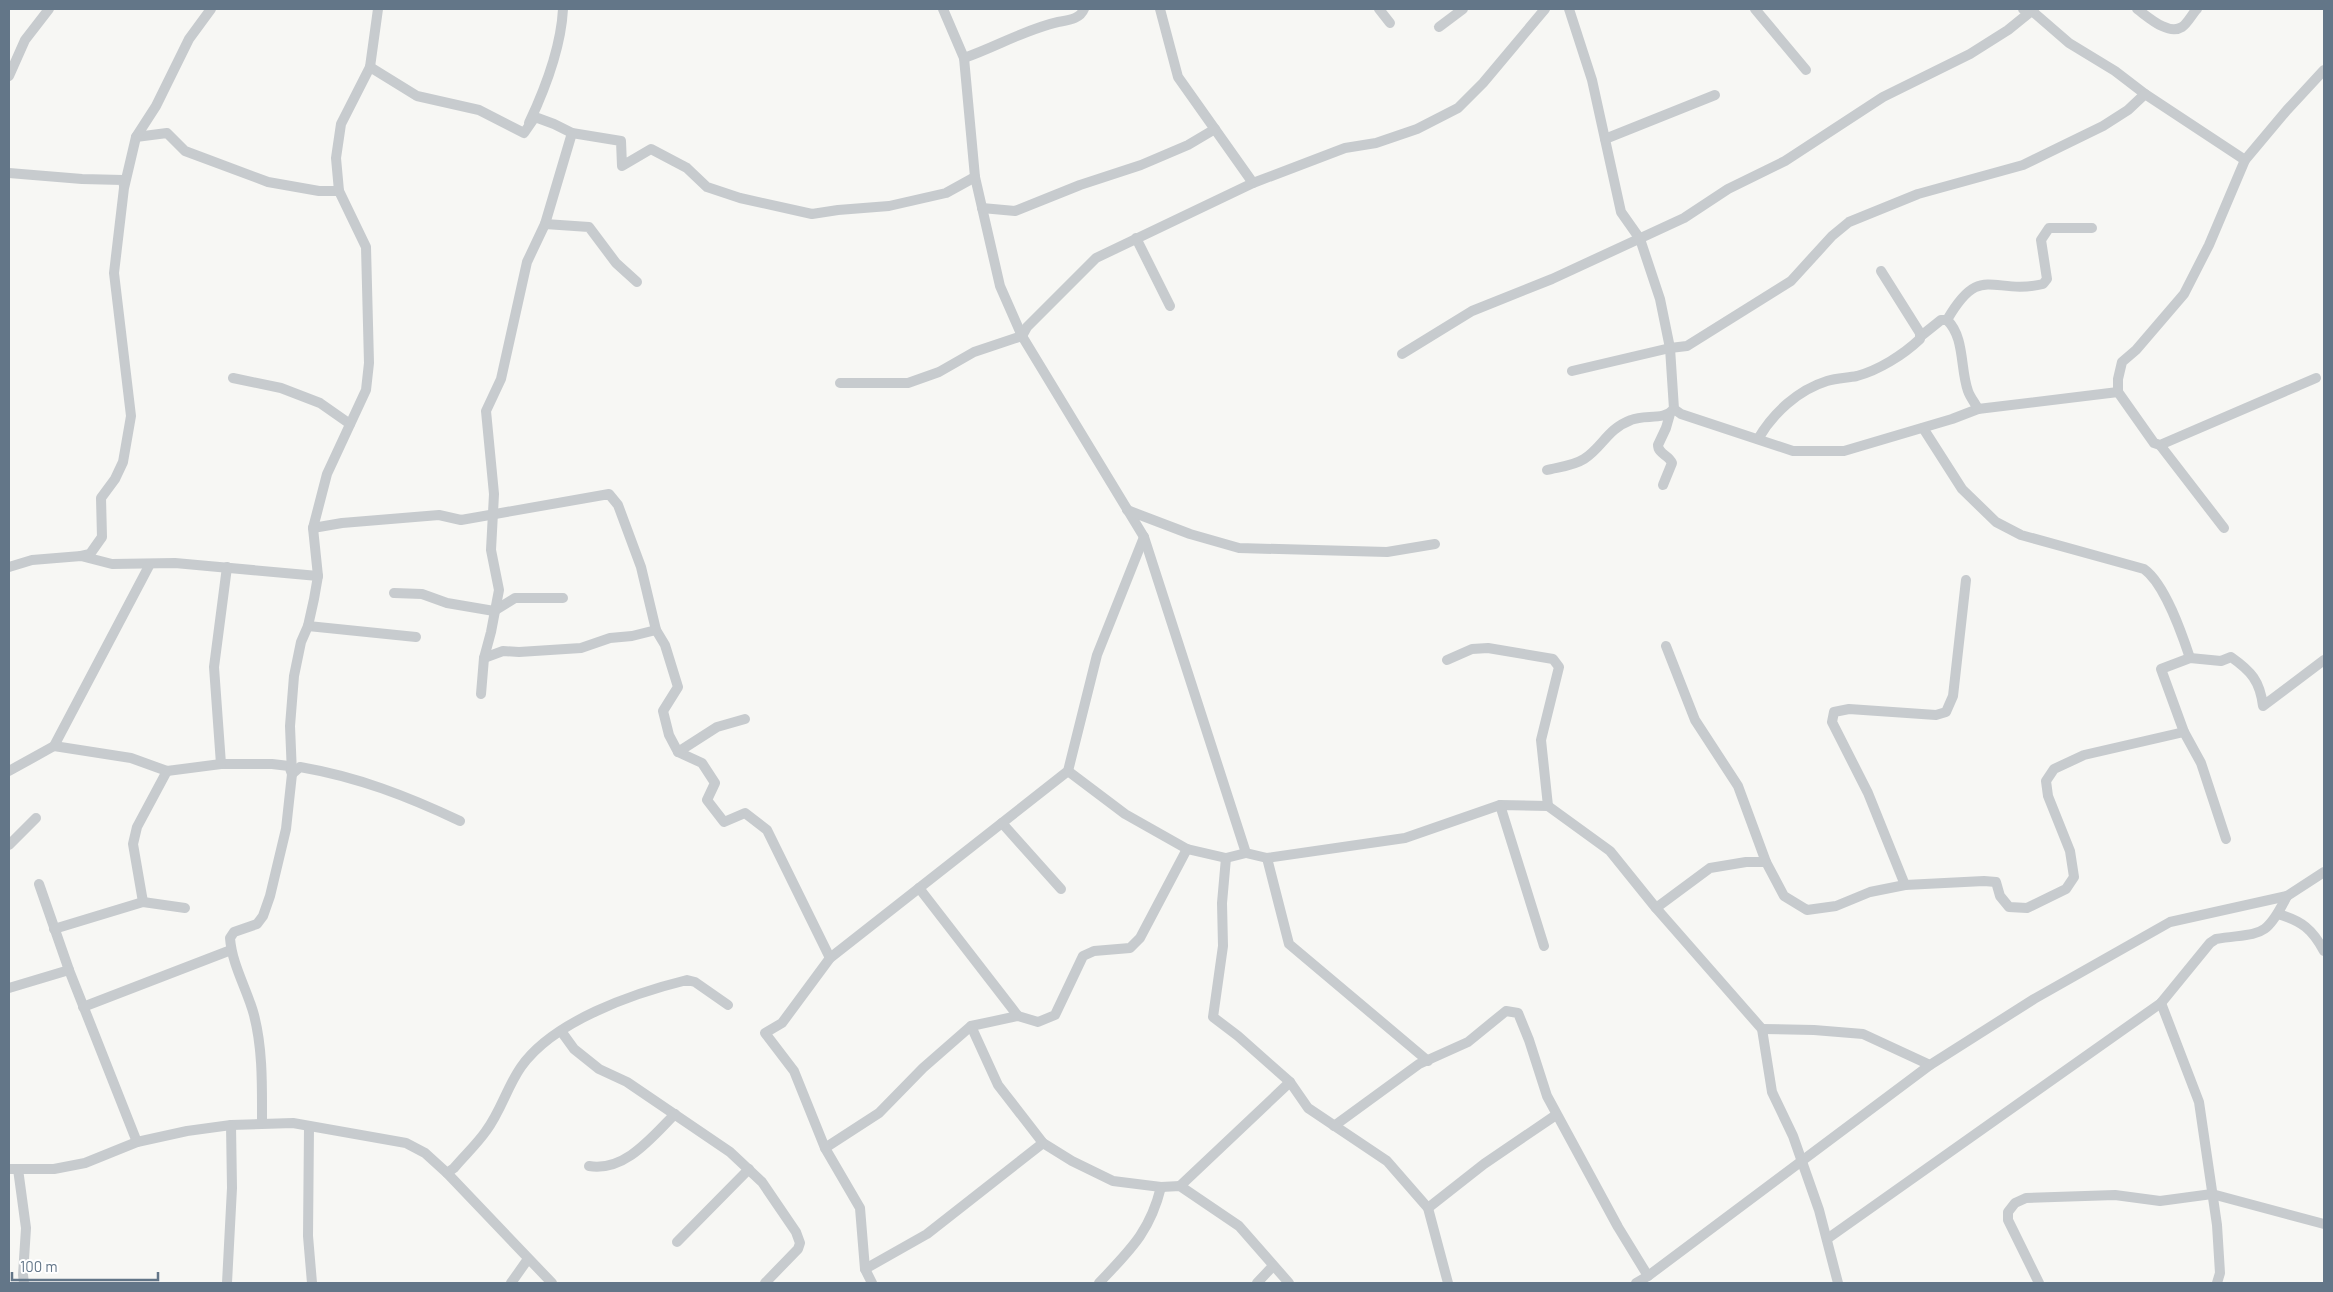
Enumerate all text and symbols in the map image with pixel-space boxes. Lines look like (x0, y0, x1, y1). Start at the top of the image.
scale bar (12, 1250, 159, 1282)
text: 100 m (20, 1257, 58, 1275)

